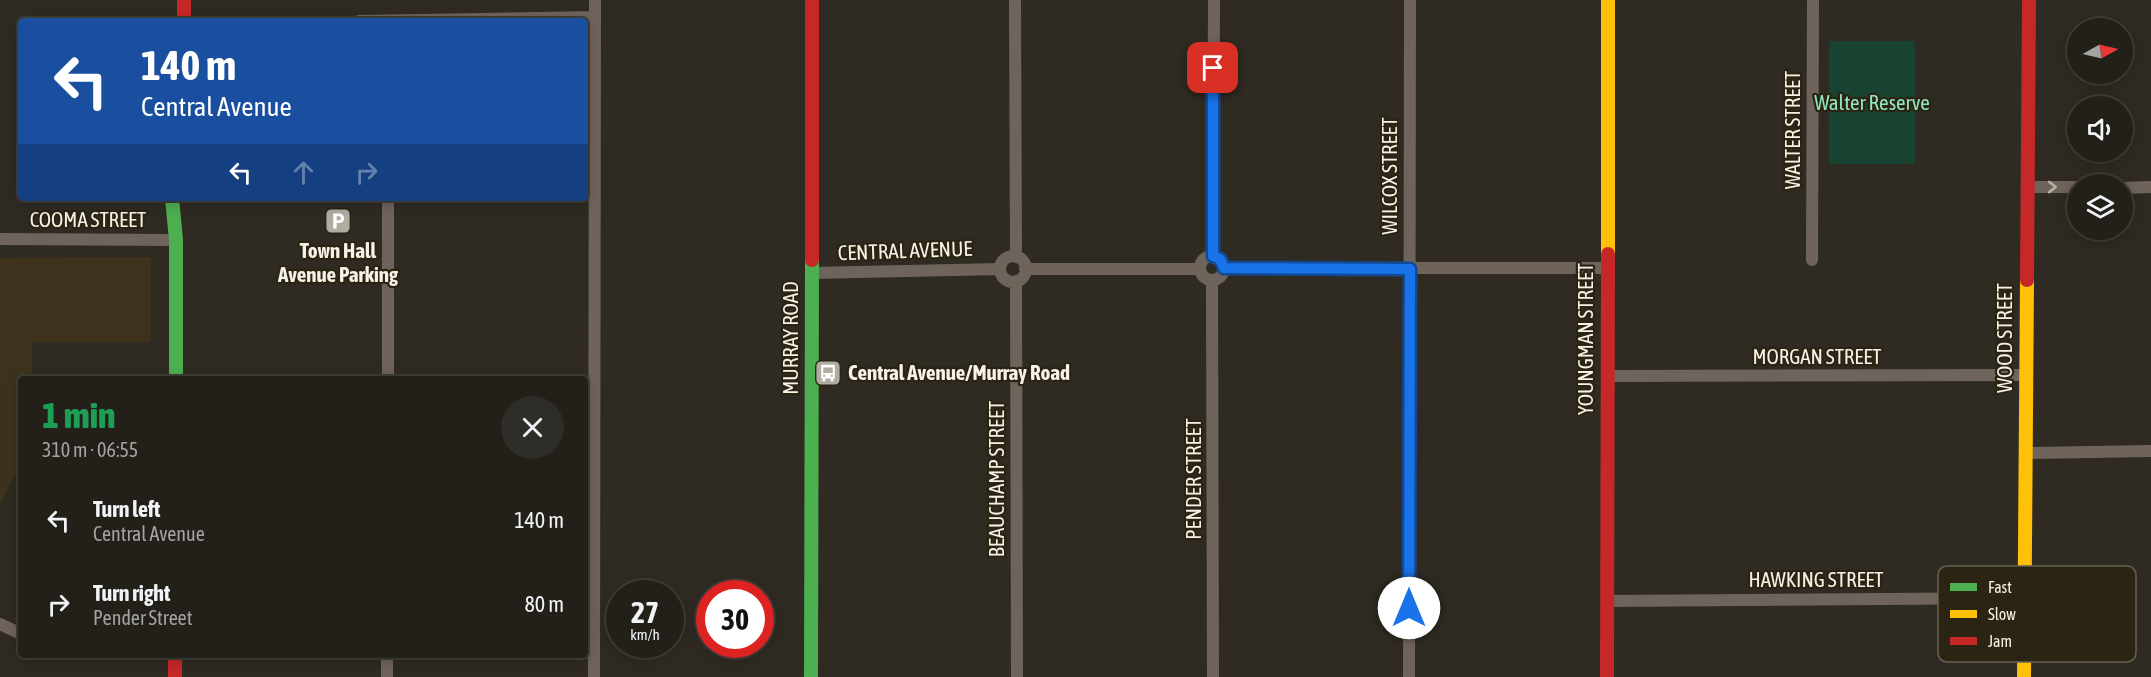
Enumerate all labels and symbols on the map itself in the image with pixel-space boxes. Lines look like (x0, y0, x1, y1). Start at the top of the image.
north arrow (2067, 18, 2133, 84)
pin (1187, 42, 1238, 93)
street label: WALTER STREET (1780, 71, 1804, 189)
park label: Walter Reserve (1814, 90, 1930, 114)
street label: WILCOX STREET (1377, 117, 1401, 235)
one-way arrow (2048, 181, 2057, 193)
parking icon: Town Hall Avenue Parking (323, 206, 353, 236)
street label: COOMA STREET (30, 207, 146, 231)
street label: CENTRAL AVENUE (837, 236, 973, 264)
place label: Town Hall Avenue Parking (277, 238, 399, 286)
street label: YOUNGMAN STREET (1573, 263, 1597, 415)
street label: MURRAY ROAD (778, 281, 802, 395)
street label: WOOD STREET (1992, 283, 2016, 393)
street label: MORGAN STREET (1753, 344, 1881, 368)
bus stop icon: Central Avenue/Murray Road (813, 358, 843, 388)
place label: Central Avenue/Murray Road (848, 360, 1070, 384)
street label: BEAUCHAMP STREET (984, 401, 1008, 557)
street label: PENDER STREET (1181, 418, 1205, 540)
legend (1938, 566, 2136, 662)
street label: HAWKING STREET (1749, 567, 1884, 591)
position arrow (1377, 576, 1441, 640)
text: Fast (1988, 578, 2012, 596)
speed limit sign: 30 (696, 580, 774, 658)
text: Slow (1988, 605, 2016, 623)
text: Jam (1988, 632, 2012, 650)

